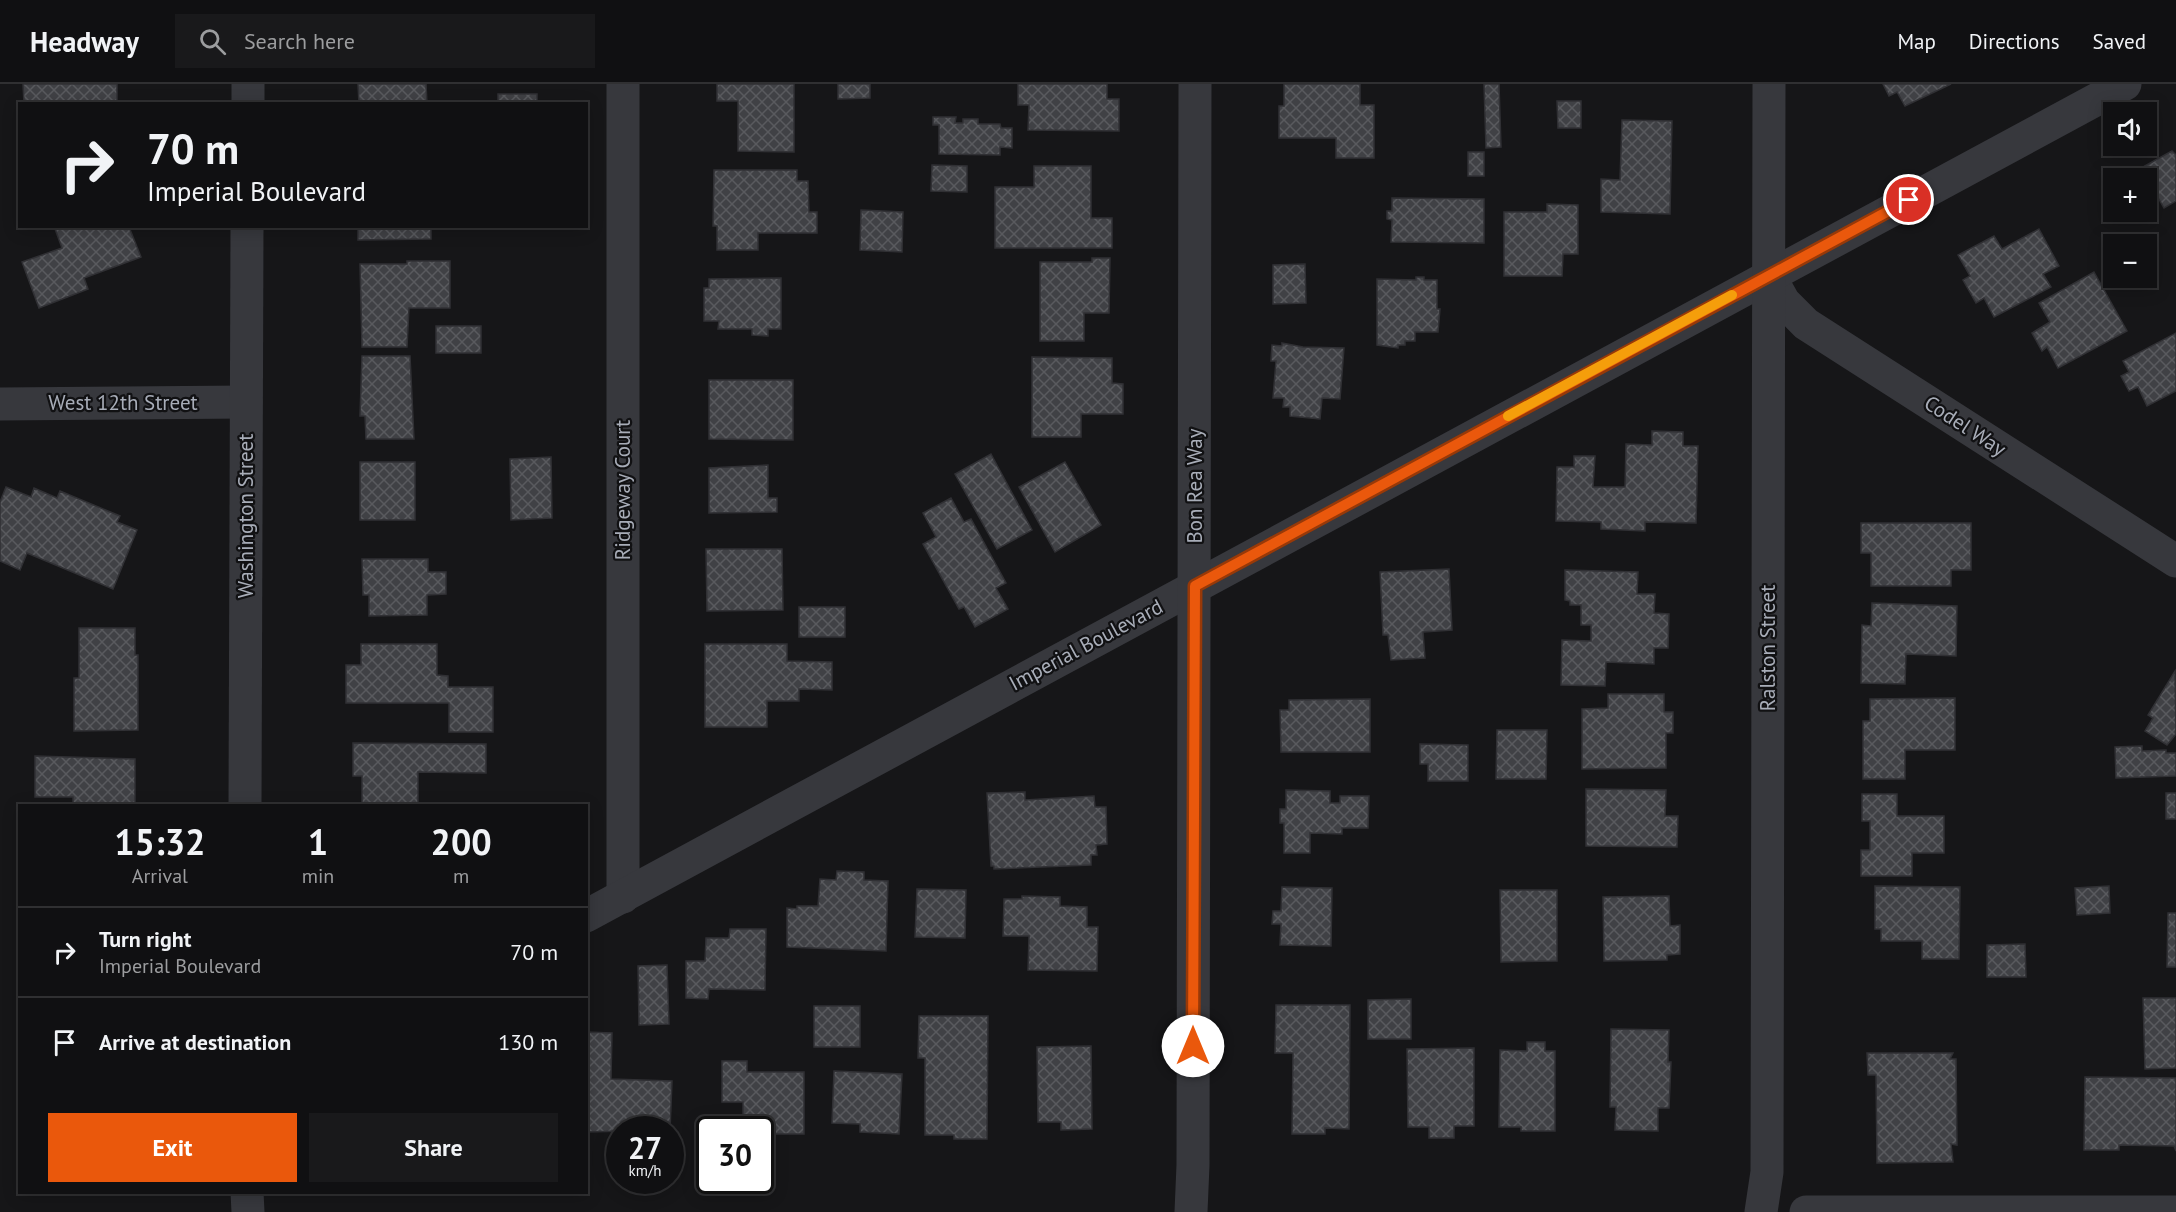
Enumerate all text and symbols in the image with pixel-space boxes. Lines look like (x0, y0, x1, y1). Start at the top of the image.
search box (175, 14, 595, 68)
text: Headway (30, 23, 139, 60)
icon: search (196, 25, 229, 58)
text: Search here (244, 27, 355, 55)
text: Map (1897, 28, 1936, 55)
text: Directions (1969, 28, 2060, 55)
text: Saved (2093, 28, 2146, 55)
map controls (2103, 102, 2157, 288)
button: sound (2103, 102, 2157, 156)
text: 70 m (147, 121, 239, 176)
icon: right (48, 126, 126, 204)
button: + (2103, 168, 2157, 222)
text: Imperial Boulevard (147, 174, 366, 208)
pin (1883, 174, 1934, 225)
icon: arrive (1892, 183, 1925, 216)
button: − (2103, 234, 2157, 288)
street label: West 12th Street (48, 389, 198, 416)
street label: Codel Way (1919, 389, 2012, 462)
street label: Ridgeway Court (609, 420, 636, 560)
street label: Bon Rea Way (1181, 428, 1208, 544)
street label: Washington Street (232, 434, 259, 598)
street label: Ralston Street (1754, 585, 1781, 711)
street label: Imperial Boulevard (1004, 593, 1167, 696)
text: 15:32 (114, 818, 206, 865)
text: 1 (308, 818, 328, 865)
text: 200 (431, 818, 492, 865)
text: Arrival (132, 863, 188, 889)
text: min (302, 863, 334, 889)
text: m (453, 863, 469, 889)
text: Turn right (99, 925, 191, 953)
icon: right (48, 936, 81, 969)
text: 70 m (510, 938, 558, 966)
text: Imperial Boulevard (99, 953, 261, 979)
position arrow (1161, 1014, 1225, 1078)
icon: arrive (48, 1026, 81, 1059)
text: Arrive at destination (99, 1028, 291, 1056)
text: 130 m (498, 1028, 558, 1056)
button: Exit (48, 1113, 297, 1182)
button: Share (309, 1113, 558, 1182)
speed limit sign: 30 (696, 1116, 774, 1194)
text: 27 (628, 1128, 662, 1167)
text: km/h (629, 1161, 661, 1180)

